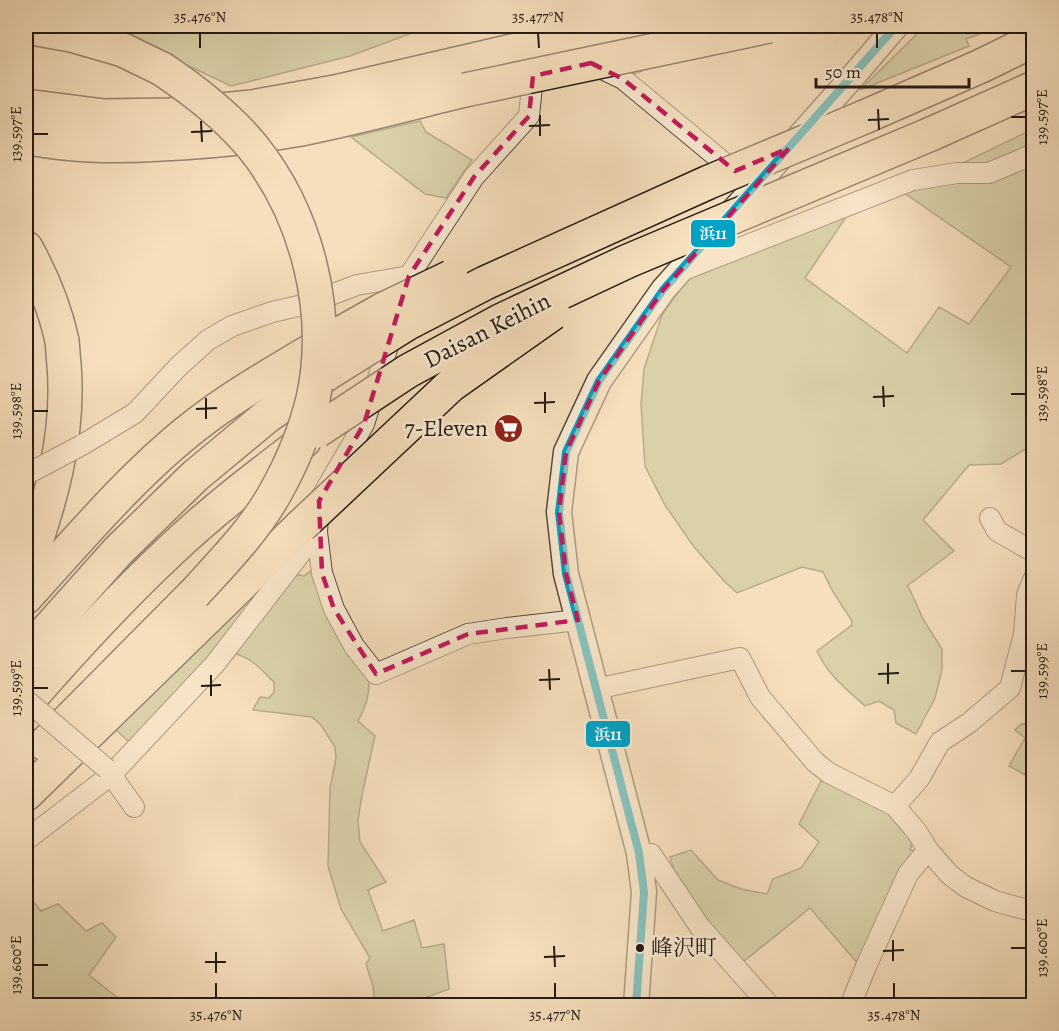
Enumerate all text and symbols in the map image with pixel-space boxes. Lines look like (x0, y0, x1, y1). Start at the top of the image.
text: 35.476°N (174, 7, 227, 27)
text: 35.477°N (512, 7, 564, 27)
text: 35.478°N (851, 7, 904, 27)
scale bar (816, 51, 969, 89)
text: 50 m (825, 60, 861, 84)
text: 139.597°E (1032, 89, 1052, 145)
text: 139.597°E (6, 106, 26, 162)
line badge: 浜11 (690, 219, 736, 248)
text: 浜11 (699, 223, 727, 245)
street label: Daisan Keihin (418, 284, 556, 376)
text: 139.598°E (1032, 366, 1052, 422)
text: 139.598°E (6, 383, 26, 439)
place label: 7-Eleven (405, 412, 488, 444)
supermarket icon: 7-Eleven (493, 412, 525, 444)
text: 139.599°E (1032, 643, 1052, 699)
text: 139.599°E (6, 660, 26, 716)
line badge: 浜11 (585, 720, 631, 748)
text: 浜11 (594, 724, 622, 746)
text: 139.600°E (1032, 918, 1052, 978)
place label: 峰沢町 (651, 933, 717, 963)
text: 139.600°E (6, 935, 26, 995)
marker: 峰沢町 (634, 942, 646, 954)
text: 35.476°N (190, 1005, 243, 1025)
text: 35.477°N (529, 1005, 581, 1025)
text: 35.478°N (868, 1005, 921, 1025)

